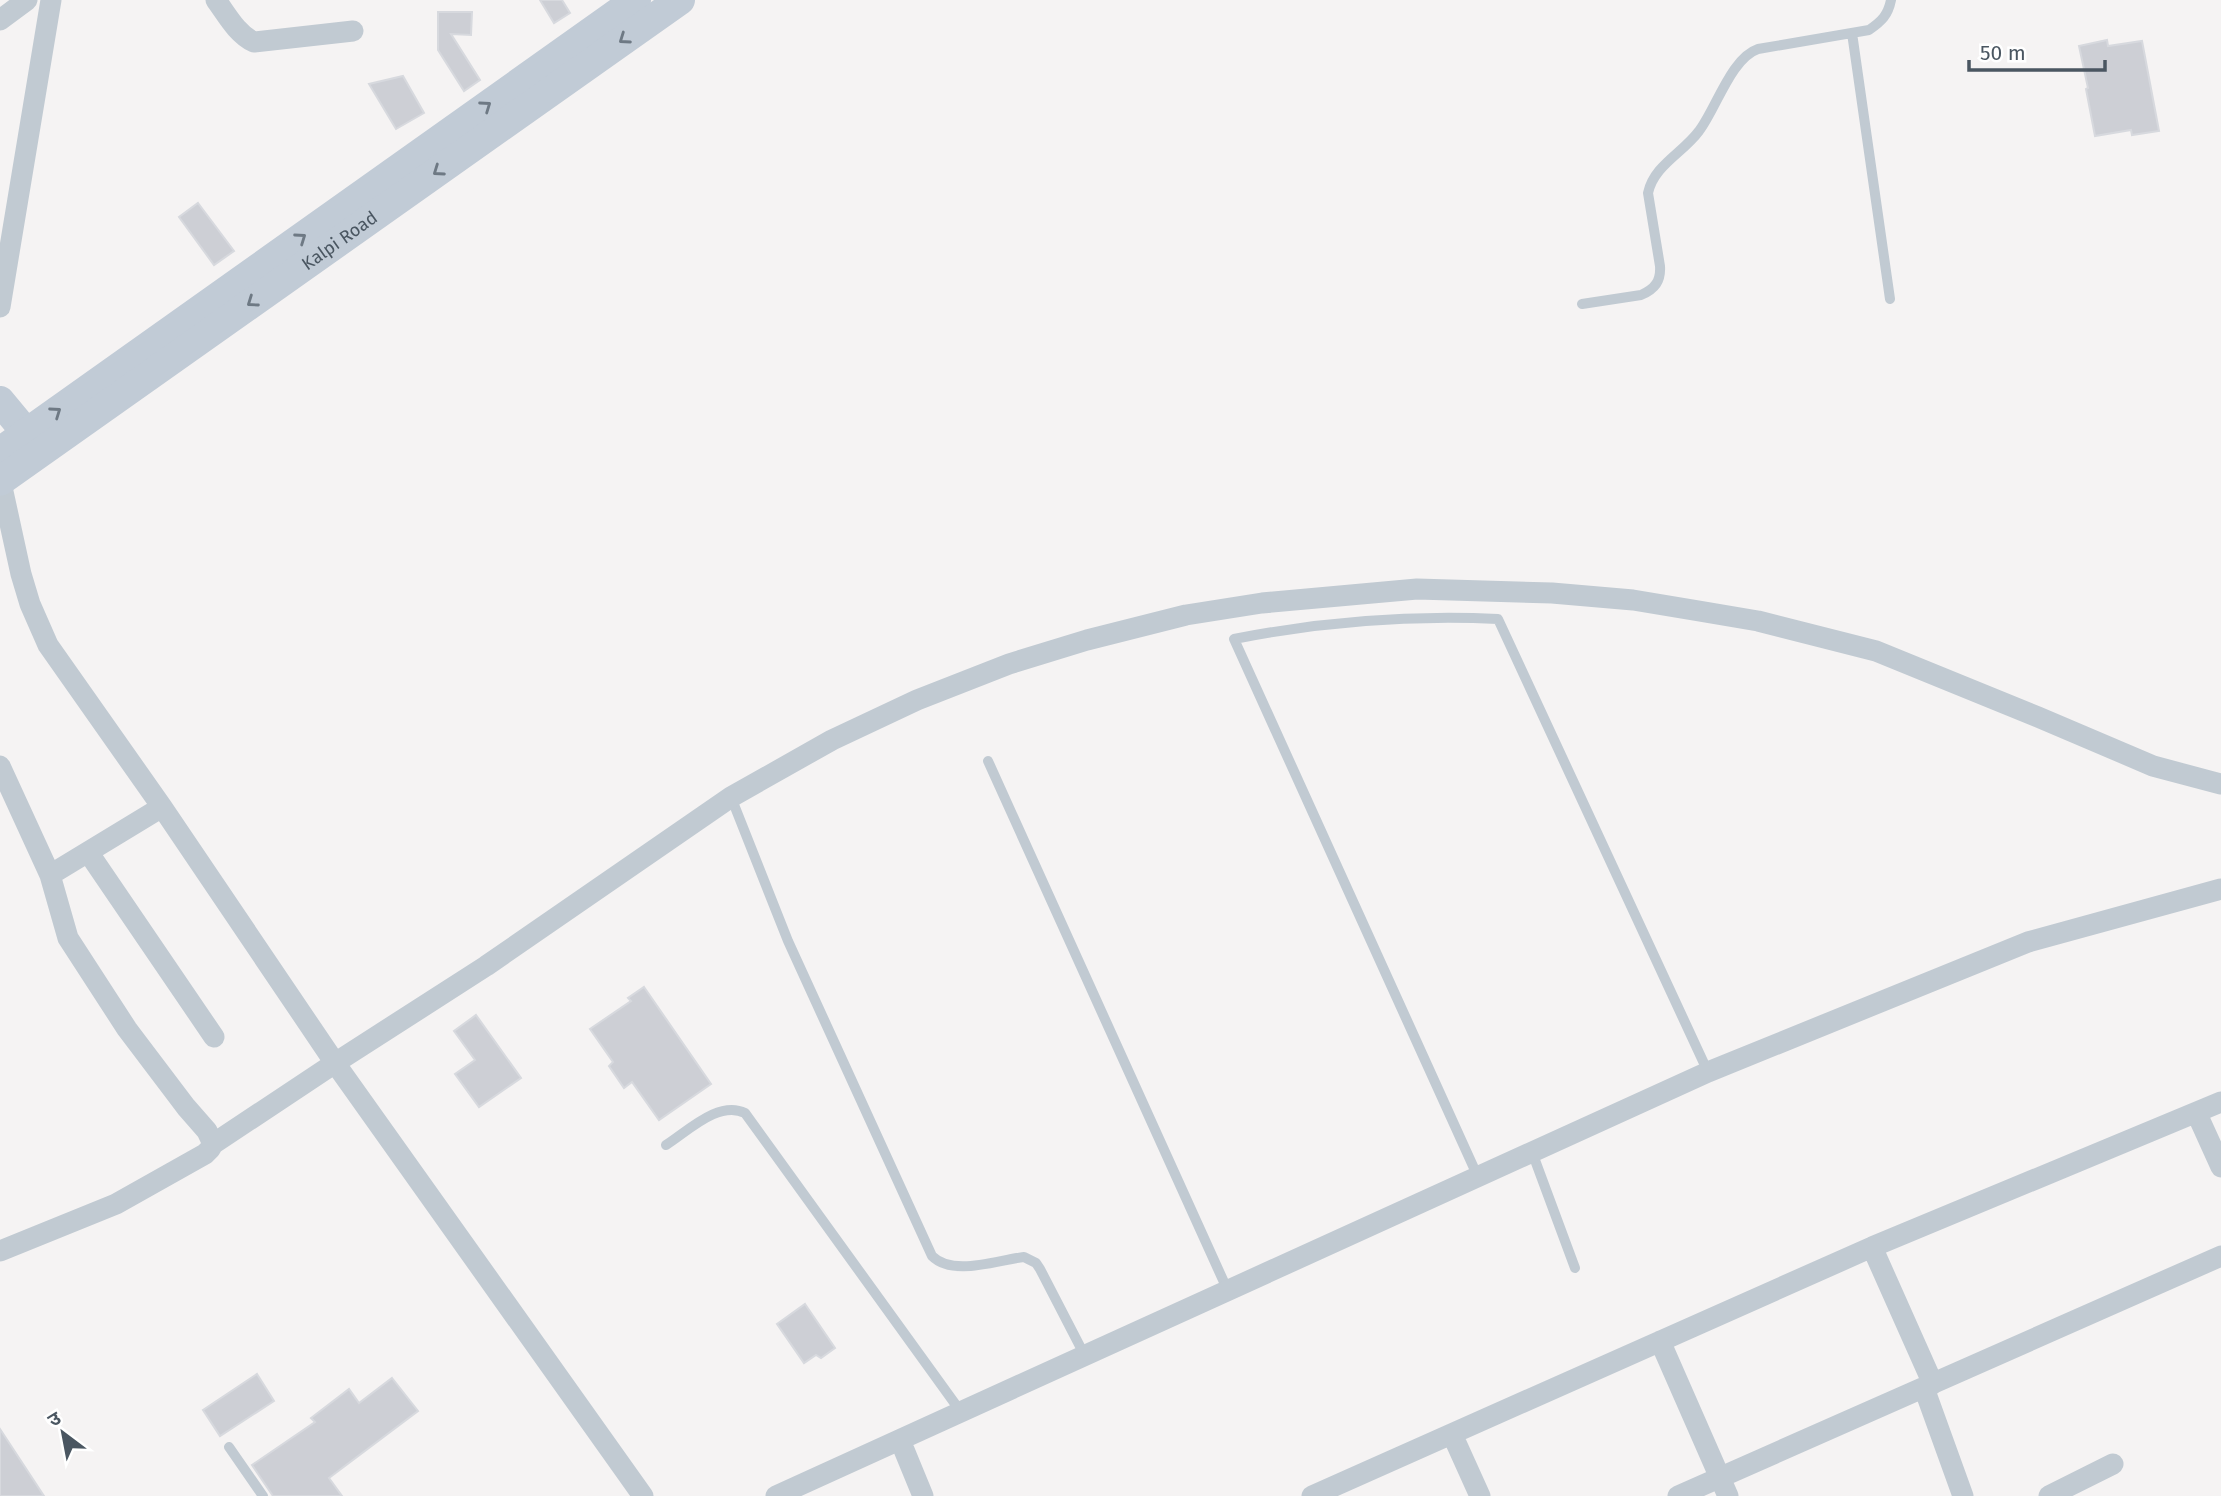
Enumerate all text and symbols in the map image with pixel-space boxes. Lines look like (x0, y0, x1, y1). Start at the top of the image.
scale bar (1969, 28, 2106, 72)
one-way arrow (619, 31, 632, 43)
text: 50 m (1980, 40, 2026, 66)
one-way arrow (478, 102, 491, 114)
one-way arrow (433, 163, 446, 175)
street label: Kalpi Road (298, 207, 382, 275)
one-way arrow (293, 234, 306, 246)
one-way arrow (247, 294, 260, 306)
one-way arrow (48, 408, 61, 420)
north arrow (28, 1398, 98, 1468)
text: उ (43, 1406, 66, 1432)

